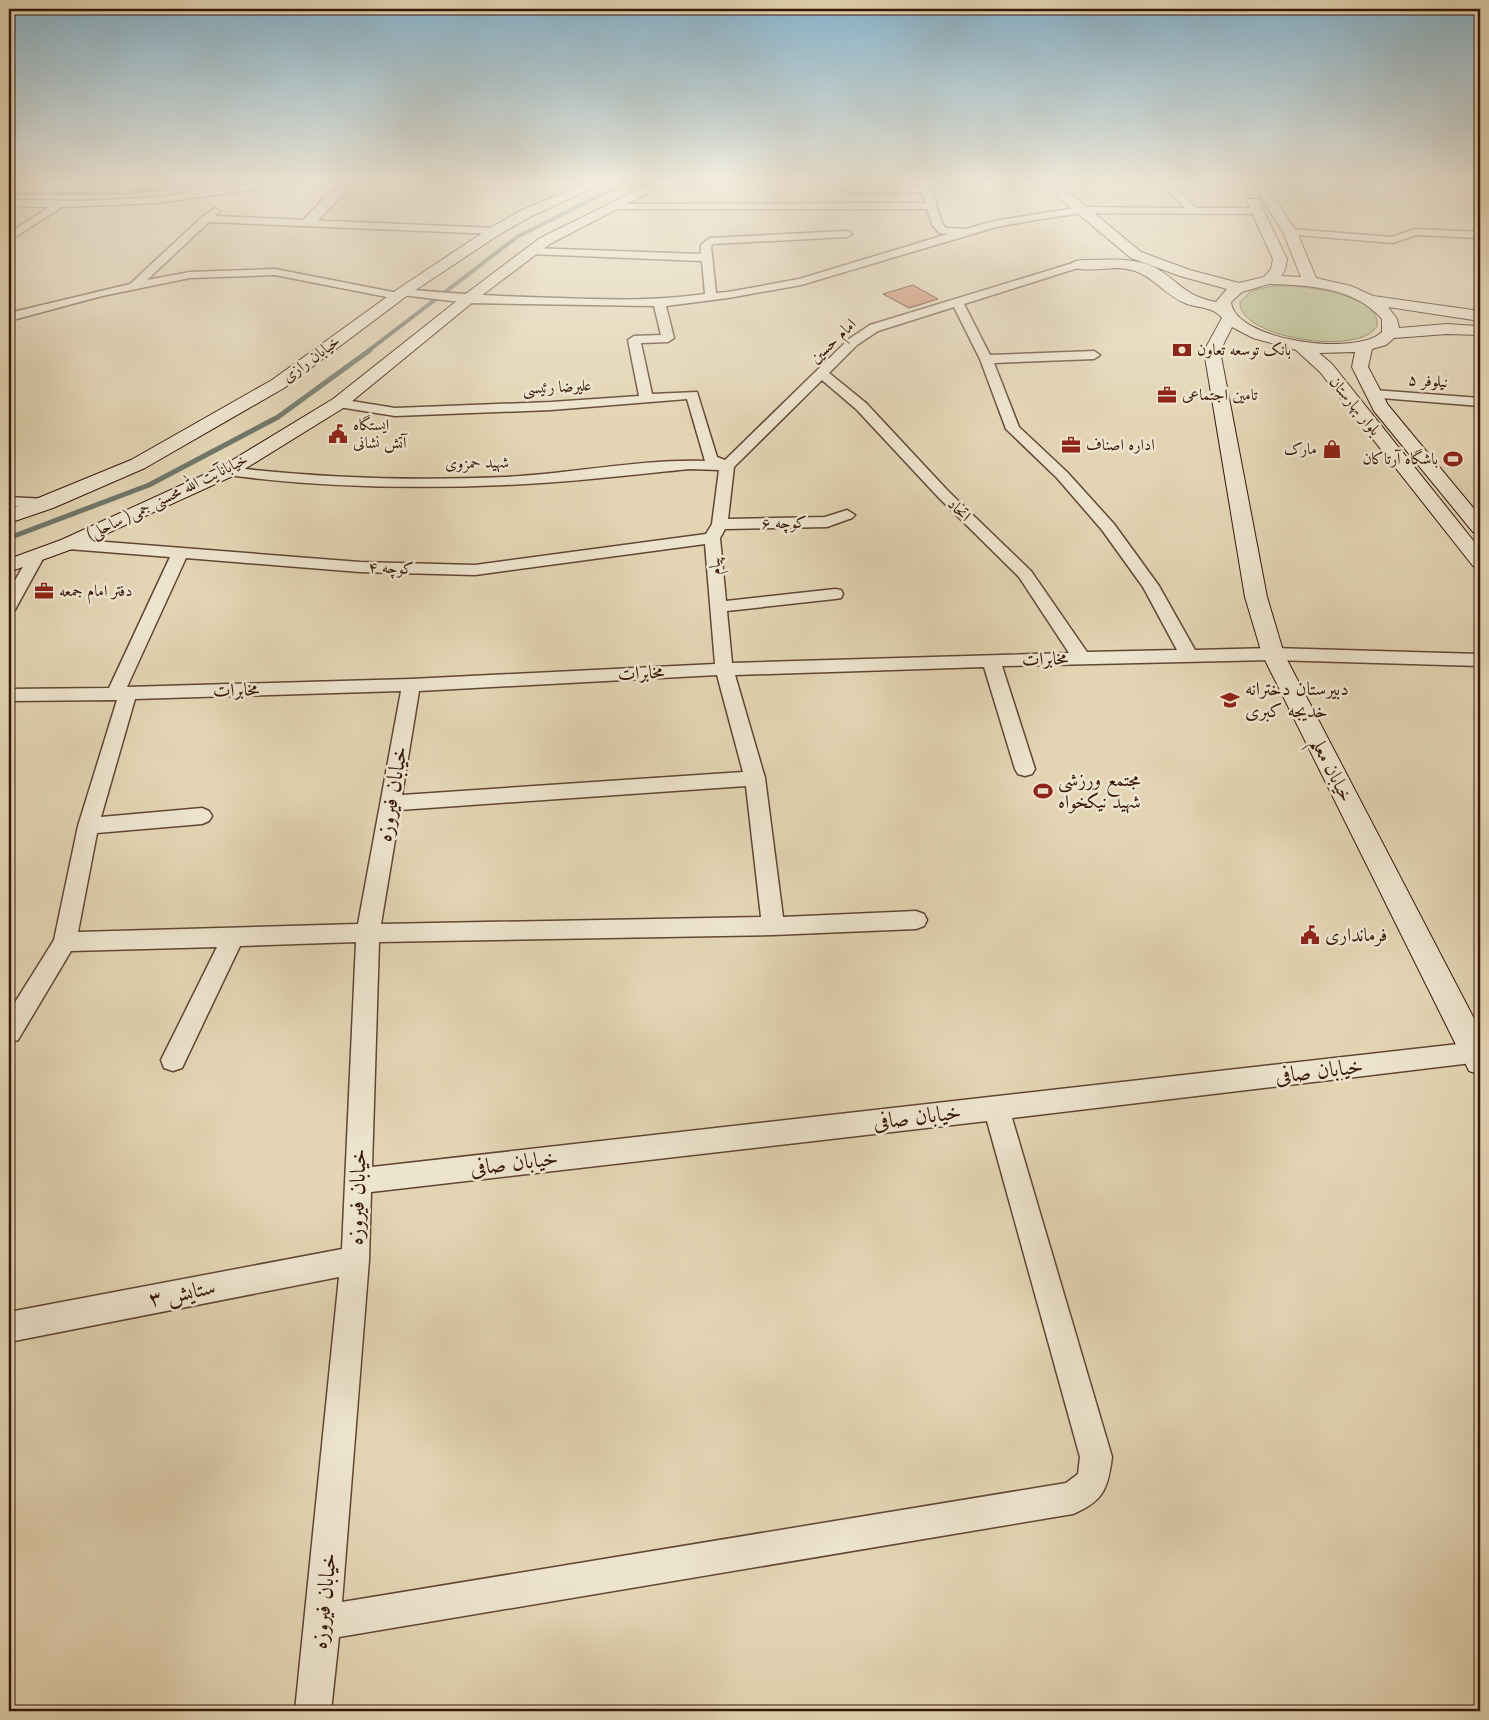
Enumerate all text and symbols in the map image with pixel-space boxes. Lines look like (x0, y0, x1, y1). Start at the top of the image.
street label: امام حسین (805, 314, 863, 371)
street label: خیابان رازی (278, 331, 344, 387)
bank icon: بانک توسعه تعاون (1171, 339, 1193, 361)
place label: بانک توسعه تعاون (1197, 339, 1291, 361)
street label: نیلوفر ۵ (1407, 369, 1449, 393)
street label: بلوار بهارستان (1324, 372, 1386, 440)
street label: علیرضا رئیسی (522, 374, 592, 400)
office icon: تامین اجتماعی (1156, 384, 1178, 406)
place label: تامین اجتماعی (1182, 384, 1258, 406)
place label: ایستگاه آتش نشانی (353, 414, 408, 454)
public building icon: ایستگاه آتش نشانی (327, 423, 349, 445)
office icon: اداره اصناف (1060, 434, 1082, 456)
place label: اداره اصناف (1086, 434, 1155, 456)
place label: مارک (1284, 438, 1317, 460)
shop icon: مارک (1321, 438, 1343, 460)
street label: خیابانآیت الله محسنی جمی( ساحلی) (82, 446, 251, 546)
place label: باشگاه آرتاکان (1362, 448, 1438, 470)
sports icon: باشگاه آرتاکان (1442, 448, 1464, 470)
street label: شهید حمزوی (445, 451, 509, 475)
street label: اتحاد (943, 494, 975, 526)
street label: کوچه ۶ (761, 512, 807, 534)
street label: کوچه ۴ (368, 556, 414, 580)
street label: پیام (703, 556, 730, 576)
office icon: دفتر امام جمعه (33, 580, 55, 602)
place label: دفتر امام جمعه (59, 580, 133, 605)
street label: مخابرات (1021, 645, 1069, 673)
street label: مخابرات (617, 659, 665, 687)
street label: مخابرات (212, 676, 260, 704)
place label: دبیرستان دخترانه خدیجه کبری (1245, 676, 1349, 724)
school or university icon: دبیرستان دخترانه خدیجه کبری (1219, 689, 1241, 711)
street label: خیابان معلم (1299, 733, 1359, 809)
street label: خیابان فیروزه (369, 744, 415, 844)
place label: مجتمع ورزشی شهید نیکخواه (1058, 767, 1141, 815)
sports icon: مجتمع ورزشی شهید نیکخواه (1032, 780, 1054, 802)
place label: فرمانداری (1325, 922, 1387, 948)
public building icon: فرمانداری (1299, 924, 1321, 946)
street label: خیابان صافی (1273, 1051, 1365, 1091)
street label: خیابان صافی (871, 1097, 963, 1137)
street label: خیابان صافی (468, 1143, 560, 1183)
street label: خیابان فیروزه (340, 1148, 374, 1246)
street label: ستایش ۳ (146, 1272, 218, 1314)
street label: خیابان فیروزه (304, 1551, 344, 1651)

